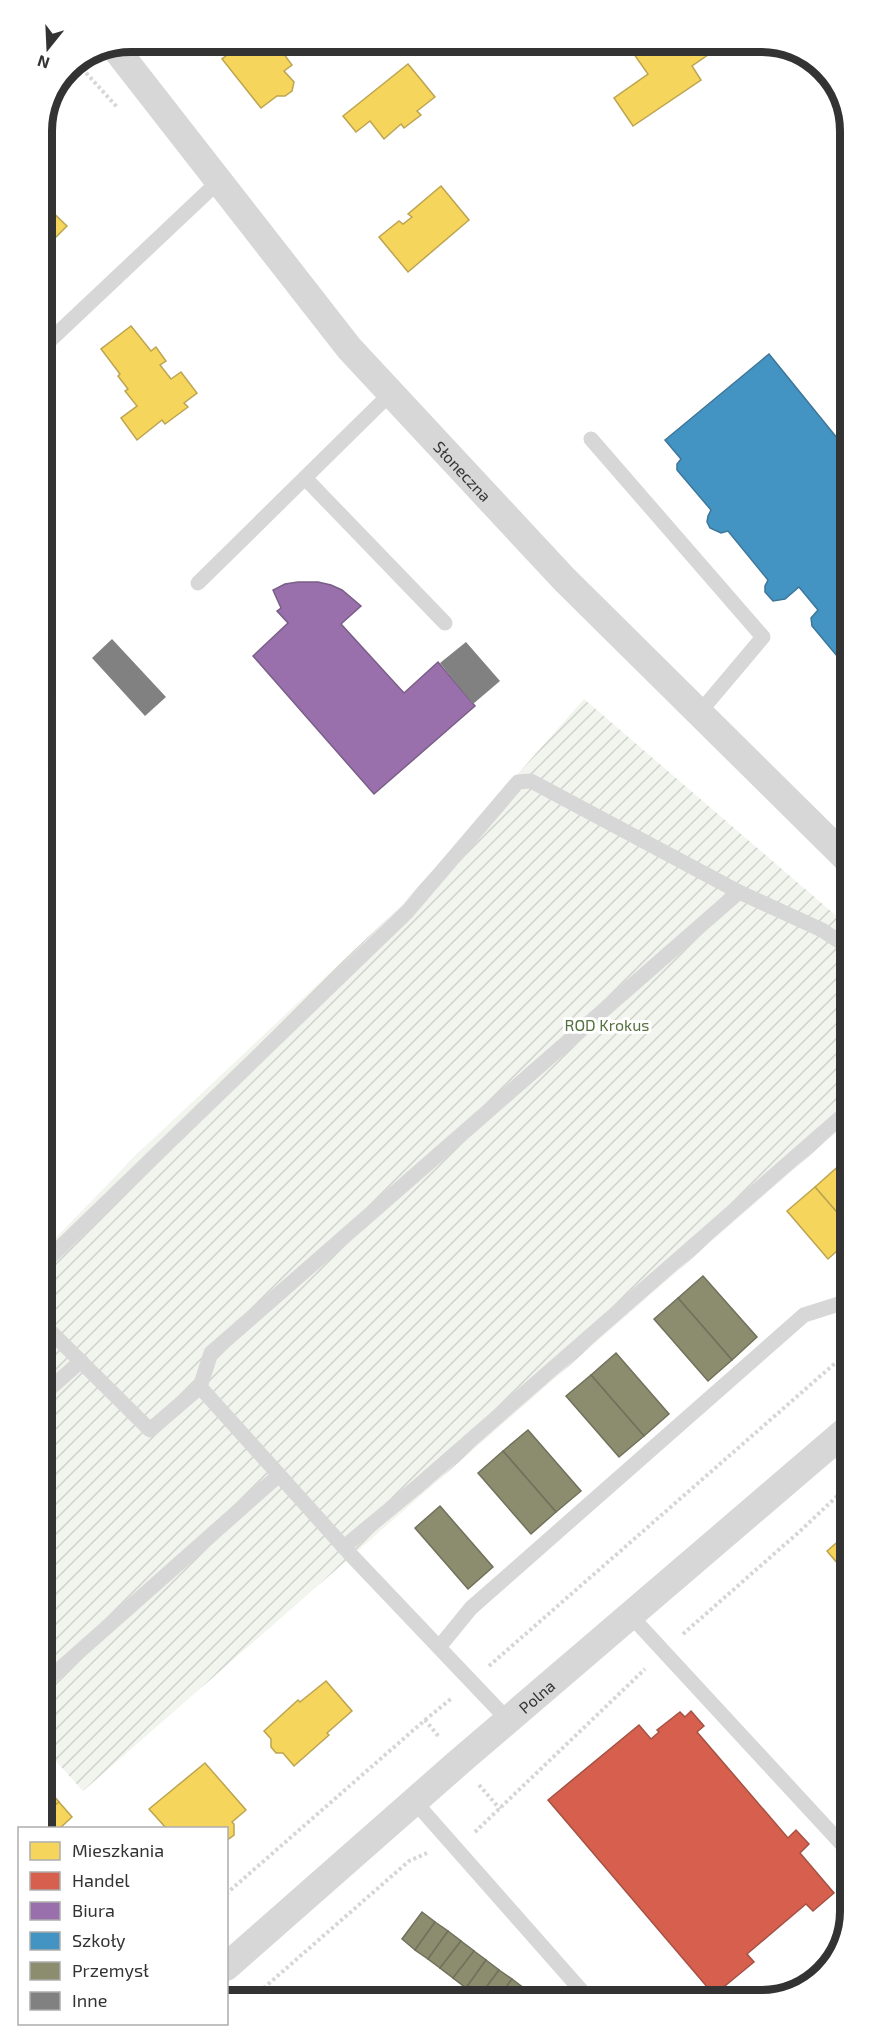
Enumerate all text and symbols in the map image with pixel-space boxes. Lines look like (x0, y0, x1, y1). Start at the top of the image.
north arrow (18, 18, 78, 78)
text: N (35, 52, 52, 74)
street label: Słoneczna (431, 437, 496, 505)
park label: ROD Krokus (565, 1015, 649, 1034)
street label: Polna (514, 1675, 558, 1717)
legend (18, 1827, 228, 2025)
text: Mieszkania (72, 1839, 164, 1861)
text: Handel (72, 1869, 130, 1891)
text: Biura (72, 1899, 115, 1921)
text: Szkoły (72, 1929, 126, 1951)
text: Przemysł (72, 1959, 149, 1981)
text: Inne (72, 1989, 107, 2011)

